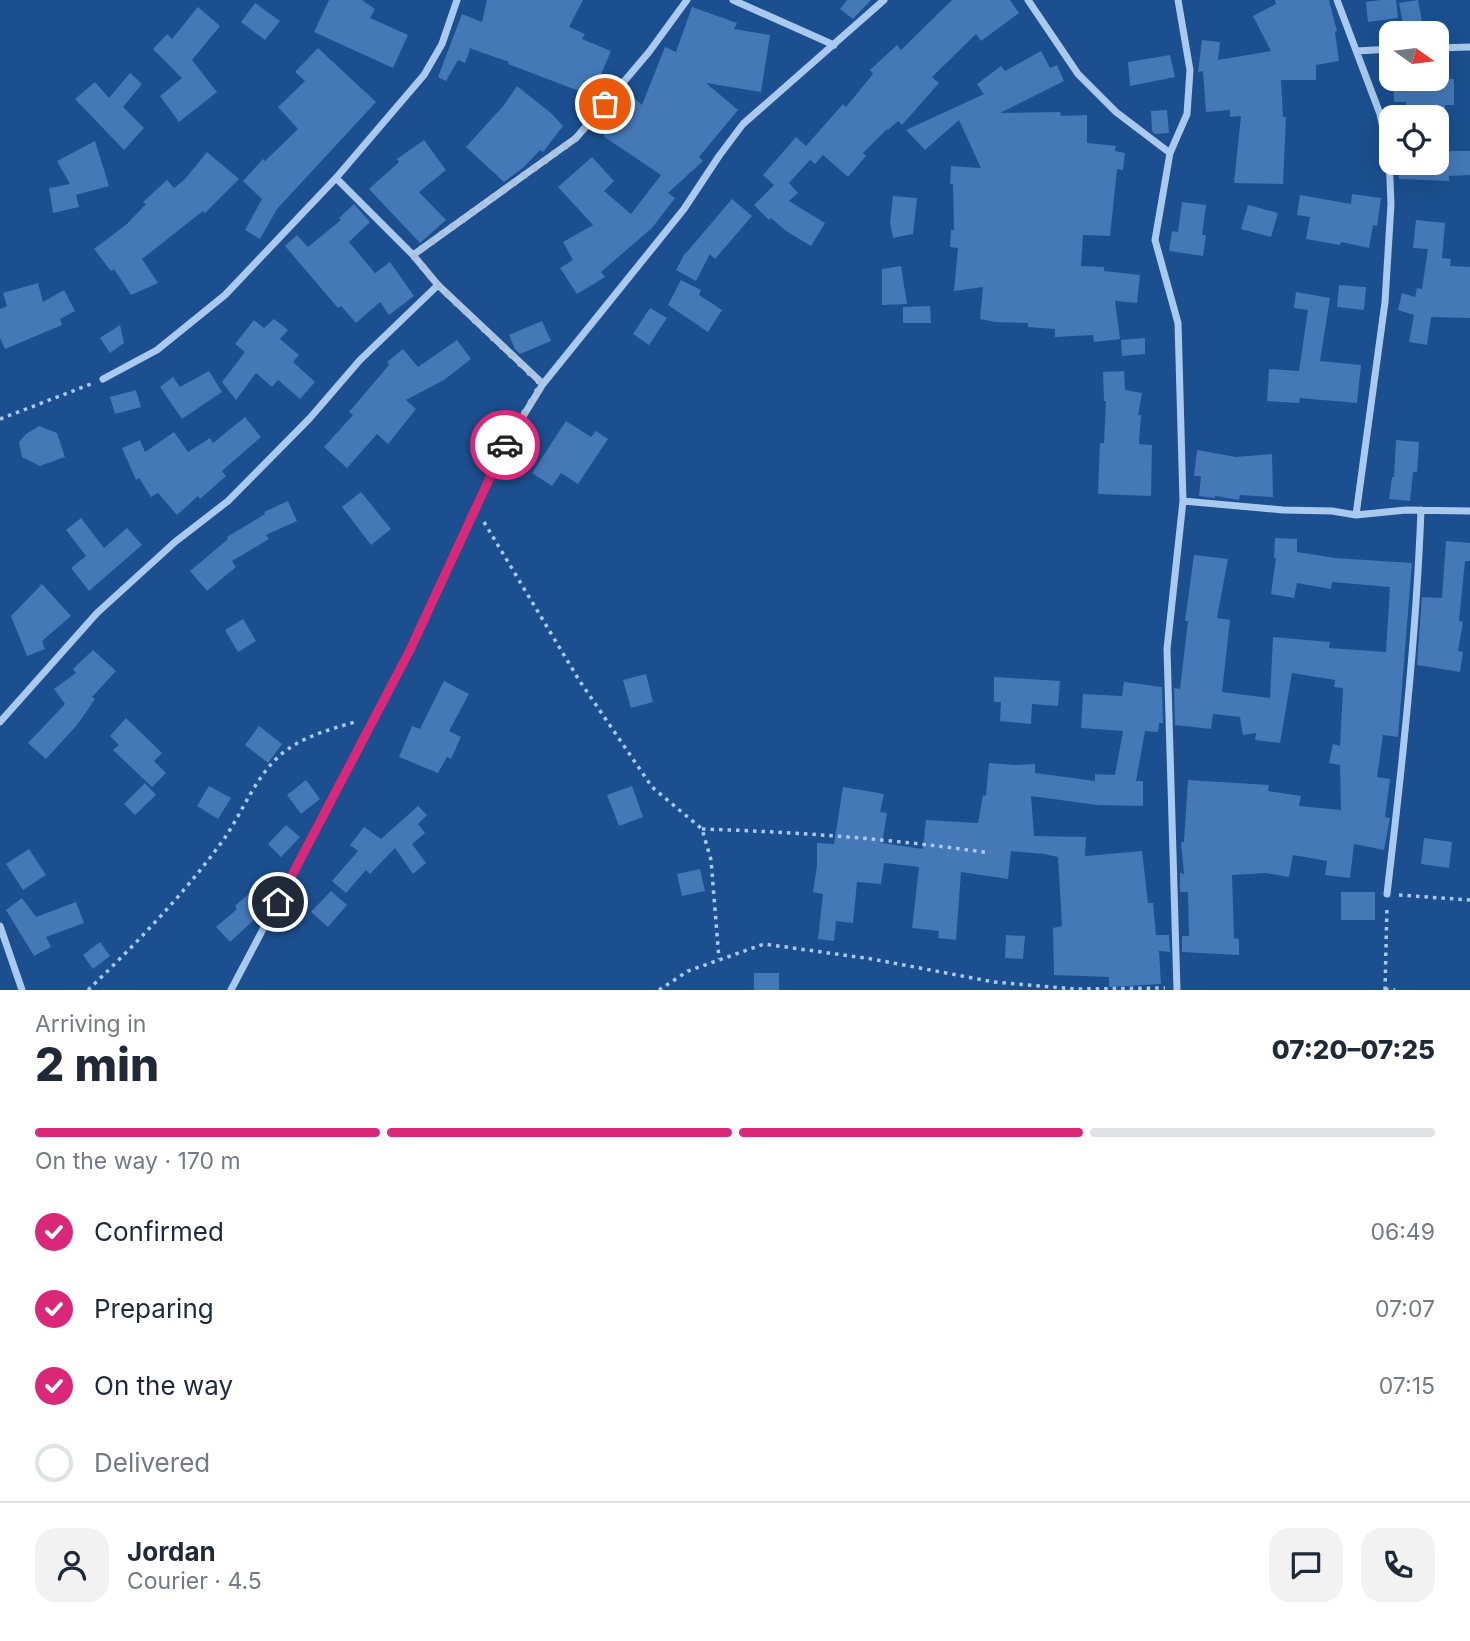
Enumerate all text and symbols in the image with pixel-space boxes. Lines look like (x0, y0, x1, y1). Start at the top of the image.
north arrow (1379, 21, 1449, 91)
map controls (1379, 21, 1449, 175)
pin (575, 74, 635, 134)
icon: bag (586, 85, 624, 123)
button: locate (1379, 105, 1449, 175)
courier (470, 410, 540, 480)
icon: car (486, 426, 524, 464)
pin (248, 872, 308, 932)
icon: home (259, 883, 297, 921)
text: Arriving in (35, 1010, 146, 1038)
text: 07:20–07:25 (1272, 1034, 1435, 1065)
text: 2 min (35, 1036, 159, 1092)
text: On the way · 170 m (35, 1147, 241, 1175)
icon: check (35, 1213, 73, 1251)
text: Confirmed (94, 1216, 224, 1247)
text: 06:49 (1370, 1218, 1435, 1246)
icon: check (35, 1290, 73, 1328)
text: Preparing (94, 1293, 214, 1324)
text: 07:07 (1375, 1295, 1435, 1323)
icon: check (35, 1367, 73, 1405)
text: On the way (94, 1370, 233, 1401)
text: 07:15 (1379, 1372, 1435, 1400)
text: Delivered (94, 1447, 210, 1478)
button: person (35, 1528, 109, 1602)
button: chat (1269, 1528, 1343, 1602)
button: phone (1361, 1528, 1435, 1602)
text: Jordan (127, 1536, 216, 1567)
text: Courier · 4.5 (127, 1567, 262, 1595)

